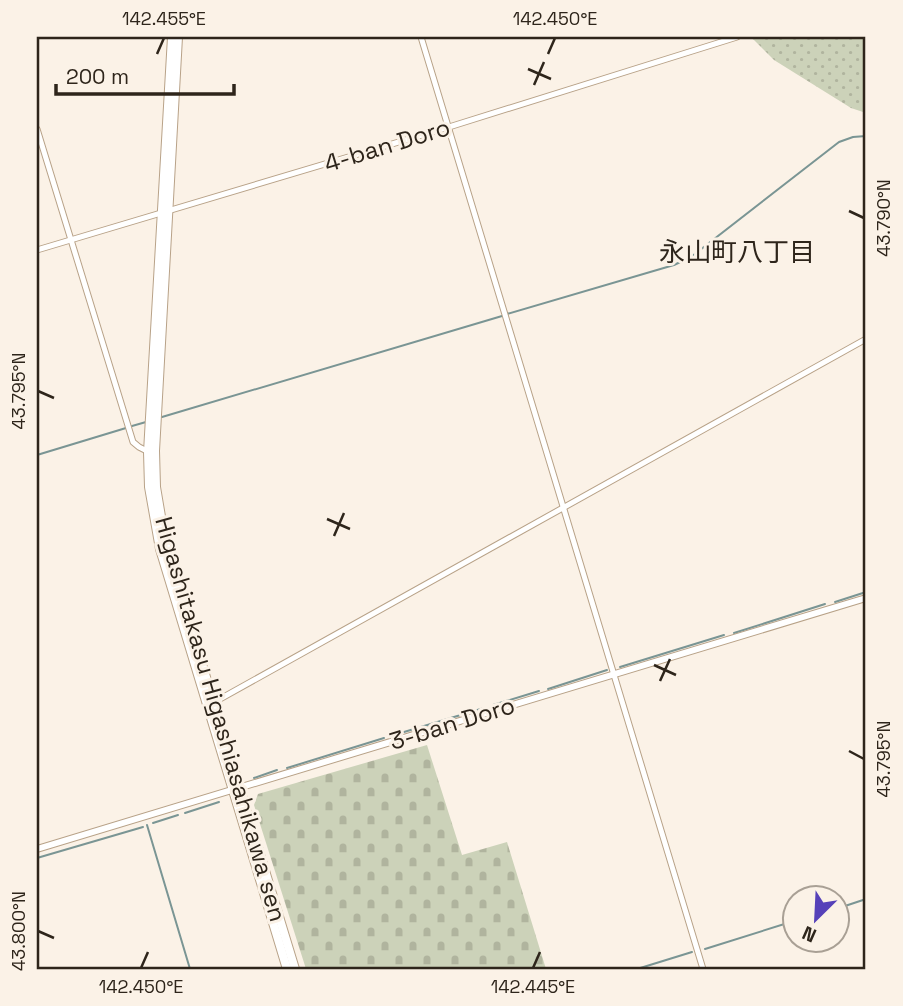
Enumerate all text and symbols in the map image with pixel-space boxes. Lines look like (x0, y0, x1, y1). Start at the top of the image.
text: 142.455°E (122, 7, 206, 30)
text: 142.450°E (513, 7, 597, 30)
scale bar (56, 52, 234, 96)
text: 200 m (66, 63, 129, 90)
street label: 4-ban Doro (320, 111, 454, 179)
text: 43.790°N (872, 179, 895, 257)
district label: 永山町八丁目 (659, 235, 815, 269)
text: 43.795°N (7, 353, 30, 429)
street label: Higashitakasu Higashiasahikawa sen (148, 513, 294, 925)
street label: 3-ban Doro (385, 689, 519, 757)
text: 43.795°N (872, 721, 895, 797)
north arrow (780, 884, 850, 954)
text: 43.800°N (7, 891, 30, 971)
text: N (798, 920, 820, 948)
text: 142.450°E (99, 975, 183, 998)
text: 142.445°E (491, 975, 575, 998)

